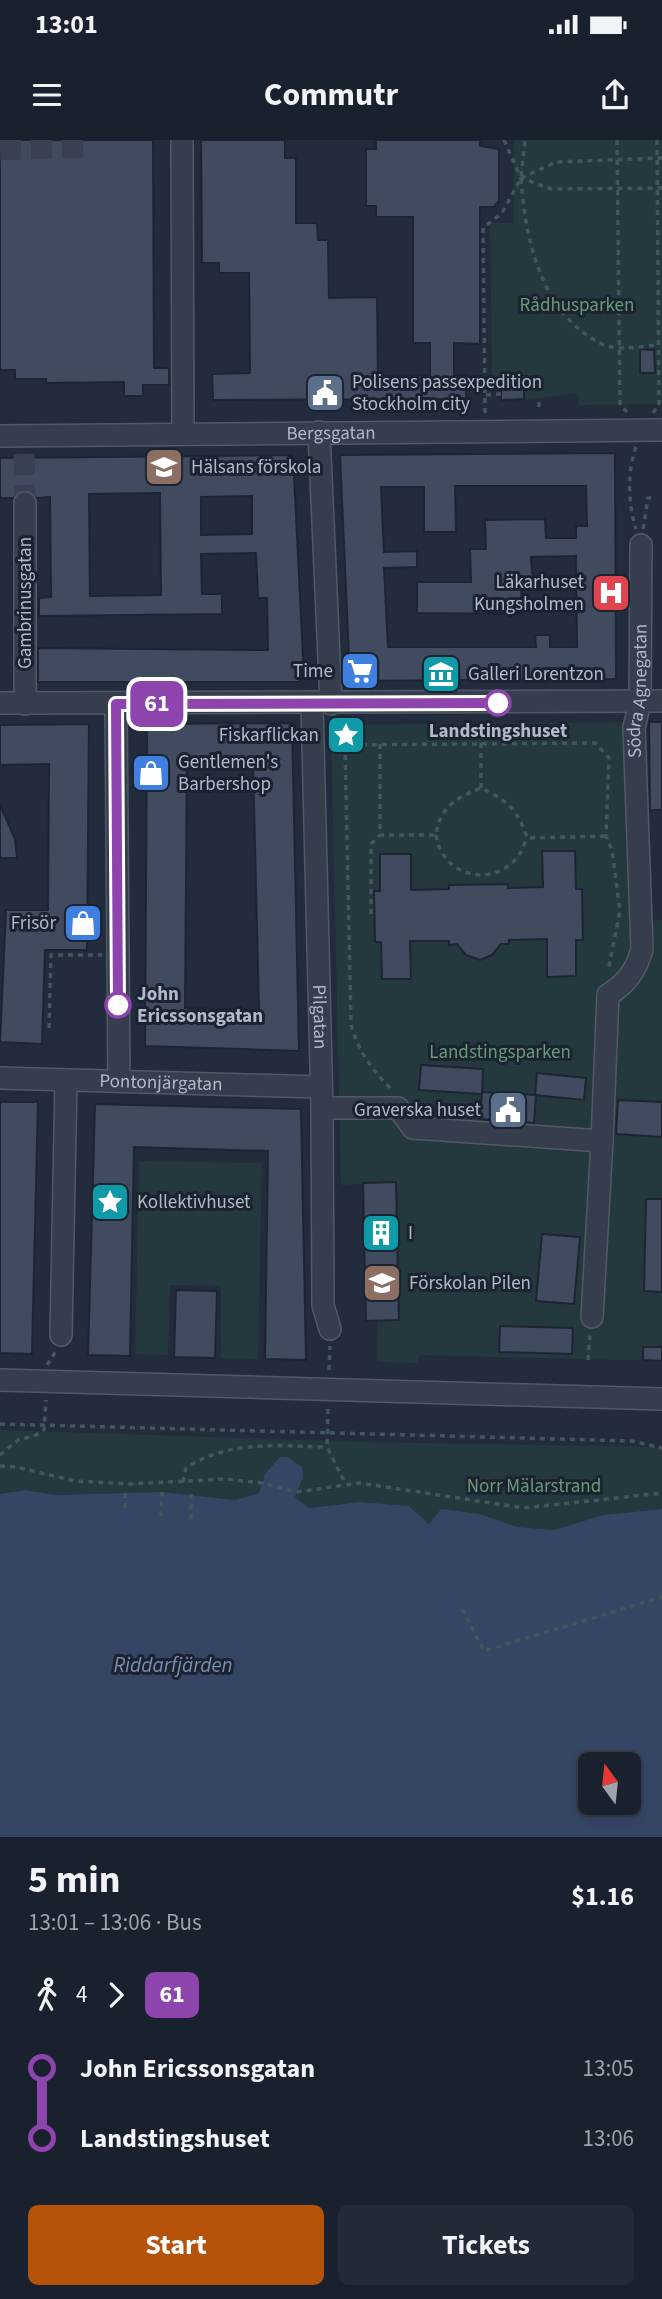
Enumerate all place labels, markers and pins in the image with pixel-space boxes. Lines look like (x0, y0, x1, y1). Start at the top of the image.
place label: Polisens passexpedition Stockholm city (352, 369, 542, 418)
public building icon: Polisens passexpedition Stockholm city (304, 372, 346, 414)
school or university icon: Hälsans förskola (143, 446, 185, 488)
place label: Hälsans förskola (191, 454, 321, 481)
place label: Läkarhuset Kungsholmen (474, 569, 585, 618)
hospital icon: Läkarhuset Kungsholmen (590, 572, 632, 614)
supermarket icon: Time (339, 650, 381, 692)
museum icon: Galleri Lorentzon (420, 653, 462, 695)
place label: Time (293, 658, 333, 685)
place label: Galleri Lorentzon (468, 661, 604, 688)
marker: Landstingshuset (485, 690, 511, 716)
place icon: Fiskarflickan (325, 714, 367, 756)
place label: Landstingshuset (429, 718, 567, 745)
place label: Fiskarflickan (219, 722, 319, 749)
place label: Gentlemen's Barbershop (178, 749, 278, 798)
shop icon: Gentlemen's Barbershop (130, 752, 172, 794)
shop icon: Frisör (62, 902, 104, 944)
place label: Frisör (11, 910, 56, 937)
place label: John Ericssonsgatan (137, 981, 263, 1030)
marker: John Ericssonsgatan (105, 992, 131, 1018)
public building icon: Graverska huset (487, 1089, 529, 1131)
place label: Graverska huset (354, 1097, 482, 1124)
place icon: Kollektivhuset (89, 1181, 131, 1223)
place label: Kollektivhuset (137, 1189, 251, 1216)
building icon: I (360, 1212, 402, 1254)
place label: I (408, 1220, 413, 1247)
school or university icon: Förskolan Pilen (361, 1262, 403, 1304)
place label: Förskolan Pilen (409, 1270, 531, 1297)

